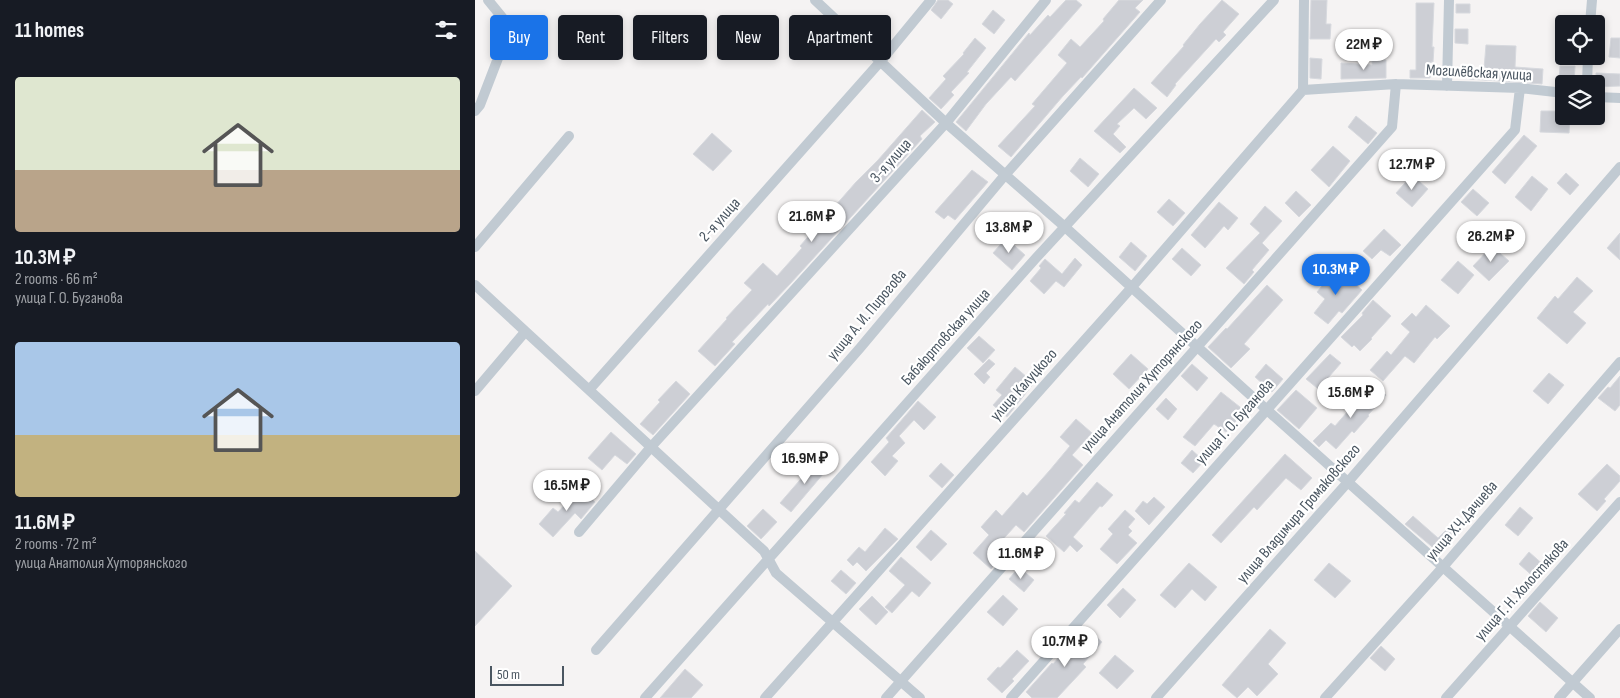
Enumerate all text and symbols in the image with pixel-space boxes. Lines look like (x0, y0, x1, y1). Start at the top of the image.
chip: Buy (490, 15, 548, 60)
chip: Rent (558, 15, 623, 60)
chip: Filters (633, 15, 707, 60)
chip: New (717, 15, 779, 60)
chip: Apartment (789, 15, 891, 60)
map controls (1555, 15, 1605, 125)
button: locate (1555, 15, 1605, 65)
icon: filters (432, 16, 460, 44)
text: 11 homes (15, 18, 84, 43)
pin: 22M ₽ (1329, 28, 1399, 71)
text: 22M ₽ (1346, 35, 1382, 54)
street label: Могилёвская улица (1426, 61, 1532, 85)
button: layers (1555, 75, 1605, 125)
icon: home (193, 110, 283, 200)
street label: 3-я улица (866, 135, 916, 187)
pin: 12.7M ₽ (1366, 148, 1458, 191)
text: 12.7M ₽ (1389, 155, 1435, 174)
street label: 2-я улица (695, 194, 745, 246)
pin: 21.6M ₽ (766, 200, 858, 243)
text: 21.6M ₽ (789, 207, 835, 226)
pin: 13.8M ₽ (963, 212, 1055, 254)
text: 13.8M ₽ (986, 218, 1032, 237)
pin: 26.2M ₽ (1445, 220, 1537, 263)
text: 26.2M ₽ (1467, 227, 1515, 246)
text: 10.3M ₽ (15, 245, 76, 270)
pin: 10.3M ₽ (1290, 254, 1382, 296)
text: 10.3M ₽ (1313, 260, 1359, 279)
street label: улица А. И. Пирогова (823, 265, 911, 365)
text: 2 rooms · 66 m² (15, 270, 98, 289)
street label: Бабаюртовская улица (898, 285, 994, 389)
text: улица Г. О. Буганова (15, 289, 123, 308)
street label: улица Анатолия Хуторянского (1077, 316, 1207, 456)
street label: улица Калуцкого (987, 345, 1061, 425)
icon: home (193, 375, 283, 465)
street label: улица Г. О. Буганова (1192, 376, 1278, 468)
pin: 15.6M ₽ (1305, 376, 1397, 419)
text: 15.6M ₽ (1328, 383, 1374, 402)
street label: улица Владимира Громаковского (1233, 440, 1365, 588)
pin: 16.9M ₽ (759, 442, 851, 485)
text: 16.9M ₽ (782, 449, 828, 468)
pin: 16.5M ₽ (521, 470, 613, 512)
text: 16.5M ₽ (544, 476, 590, 495)
street label: улица Х.Ч.Дачиева (1422, 477, 1502, 565)
text: 11.6M ₽ (15, 510, 75, 535)
text: 2 rooms · 72 m² (15, 535, 97, 554)
street label: улица Г. Н. Холостякова (1471, 535, 1573, 645)
pin: 11.6M ₽ (975, 538, 1067, 580)
text: 11.6M ₽ (998, 544, 1044, 563)
text: улица Анатолия Хуторянского (15, 554, 187, 573)
pin: 10.7M ₽ (1019, 626, 1111, 668)
text: 10.7M ₽ (1042, 632, 1088, 651)
scale bar (490, 663, 564, 686)
text: 50 m (497, 666, 520, 683)

